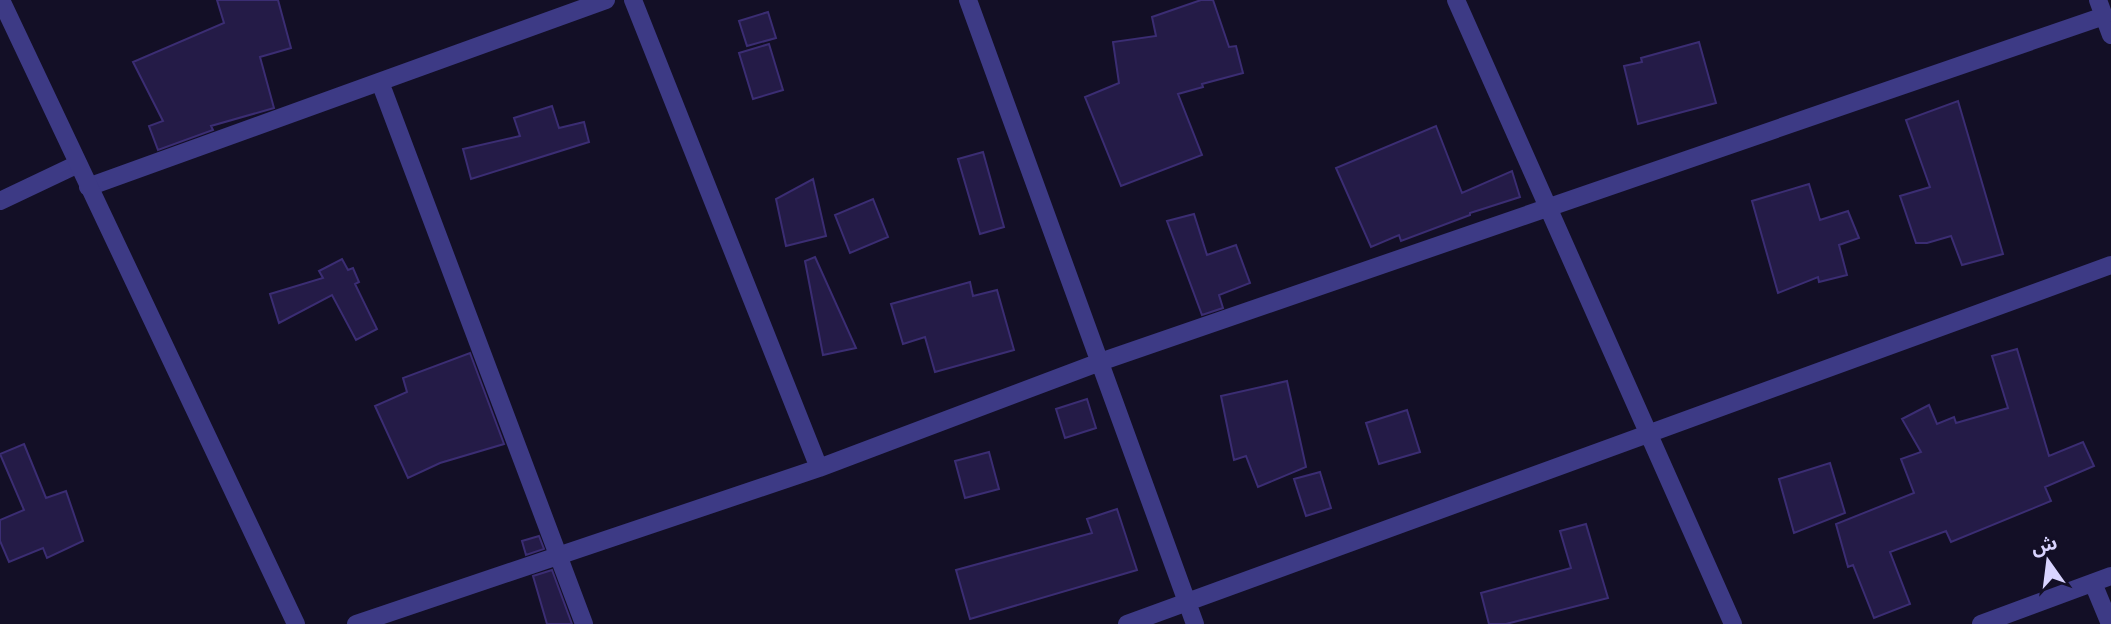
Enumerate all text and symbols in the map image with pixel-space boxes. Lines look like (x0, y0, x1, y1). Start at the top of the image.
north arrow (2013, 526, 2083, 596)
text: ش (2028, 529, 2060, 560)

